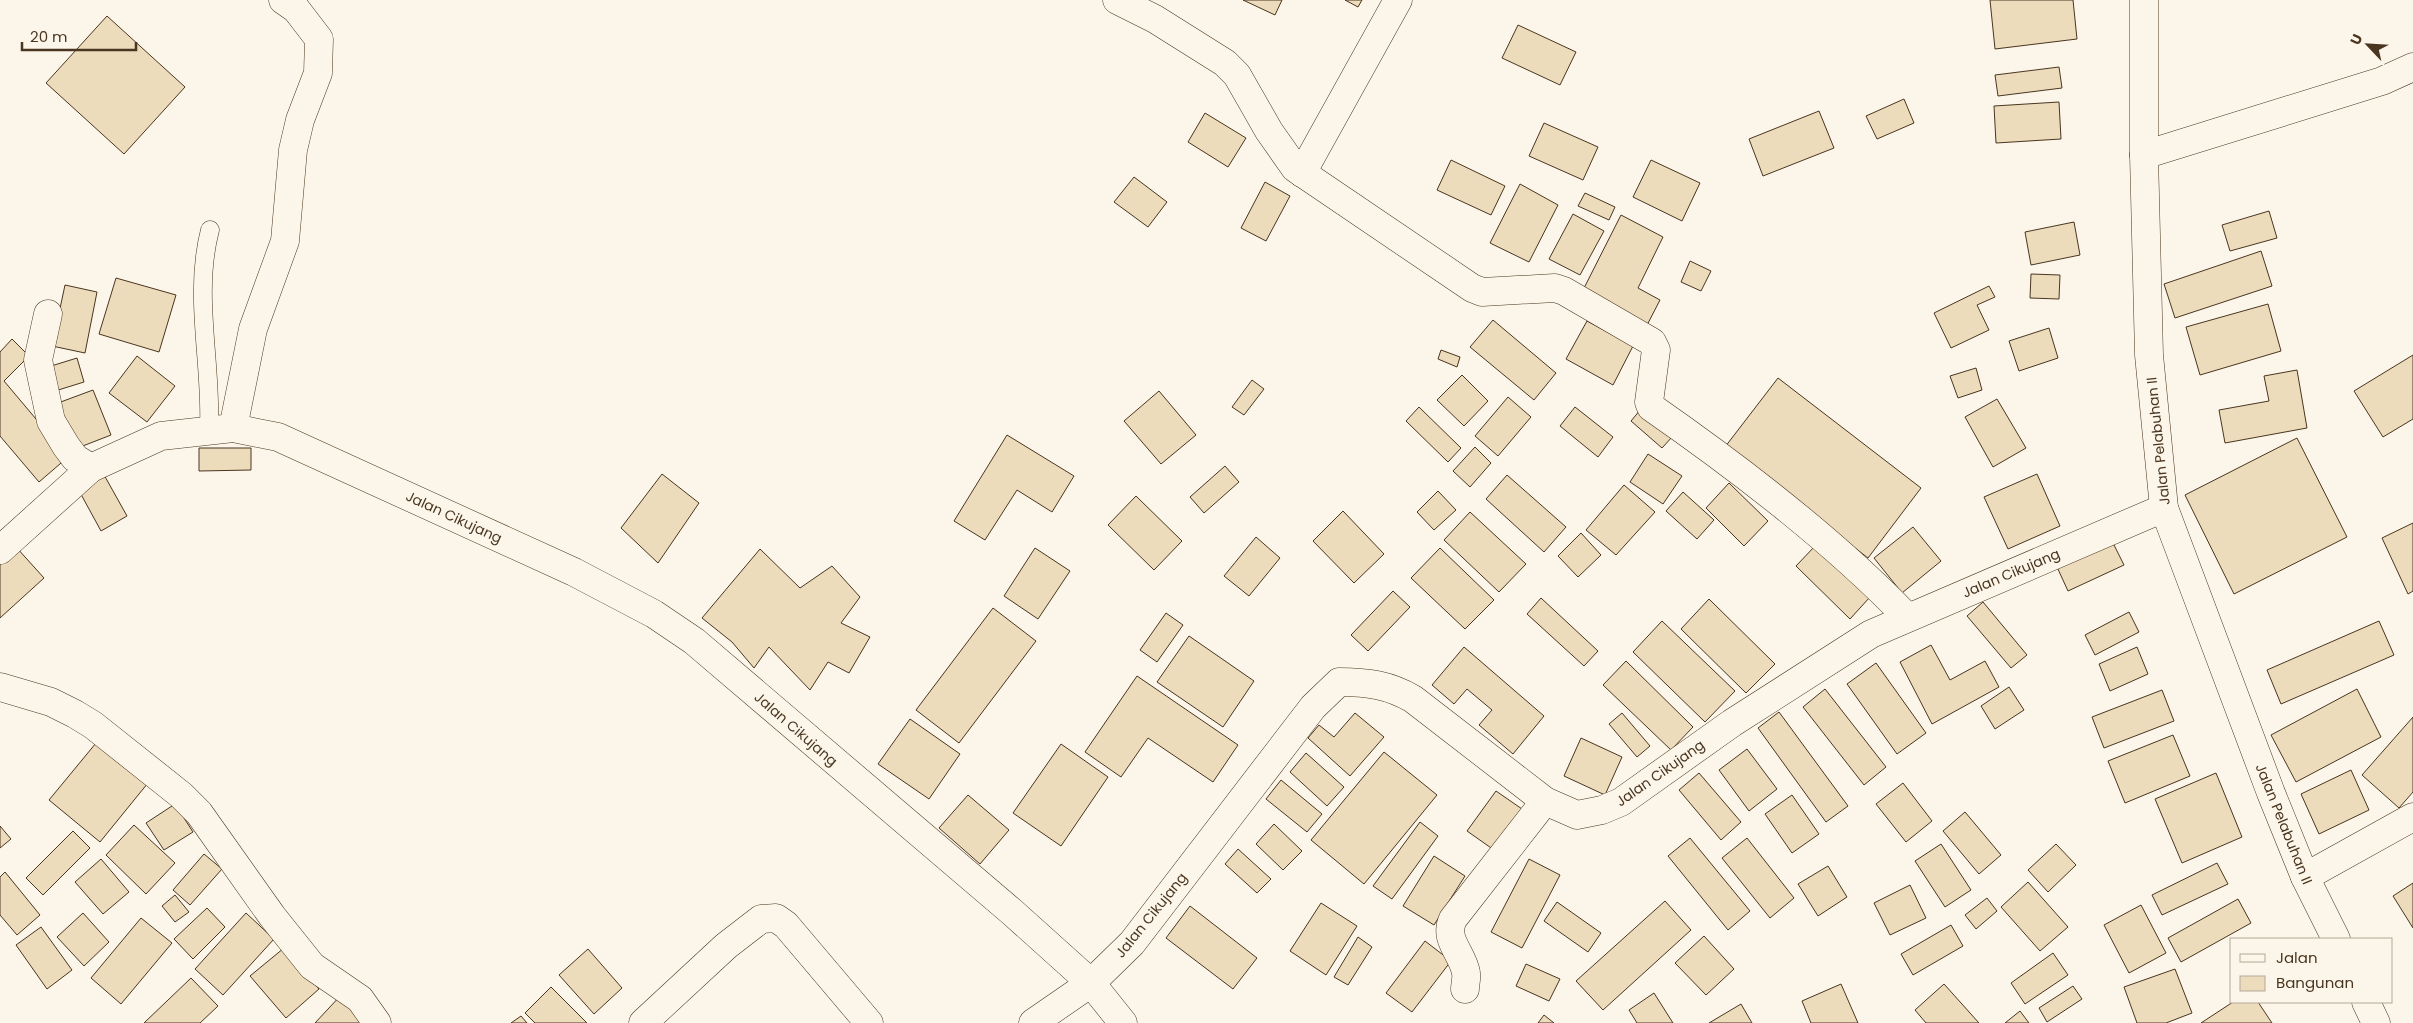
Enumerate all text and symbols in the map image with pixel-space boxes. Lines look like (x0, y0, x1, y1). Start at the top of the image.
scale bar (22, 20, 136, 52)
north arrow (2343, 20, 2393, 70)
text: 20 m (30, 26, 68, 47)
text: U (2345, 31, 2367, 48)
street label: Jalan Pelabuhan II (2141, 376, 2175, 506)
street label: Jalan Cikujang (403, 486, 505, 548)
street label: Jalan Cikujang (1959, 543, 2063, 603)
street label: Jalan Cikujang (750, 687, 842, 771)
street label: Jalan Cikujang (1612, 735, 1708, 811)
street label: Jalan Pelabuhan II (2251, 761, 2317, 887)
street label: Jalan Cikujang (1110, 868, 1192, 962)
legend (2230, 938, 2393, 1003)
text: Jalan (2276, 947, 2318, 968)
text: Bangunan (2276, 972, 2354, 993)

